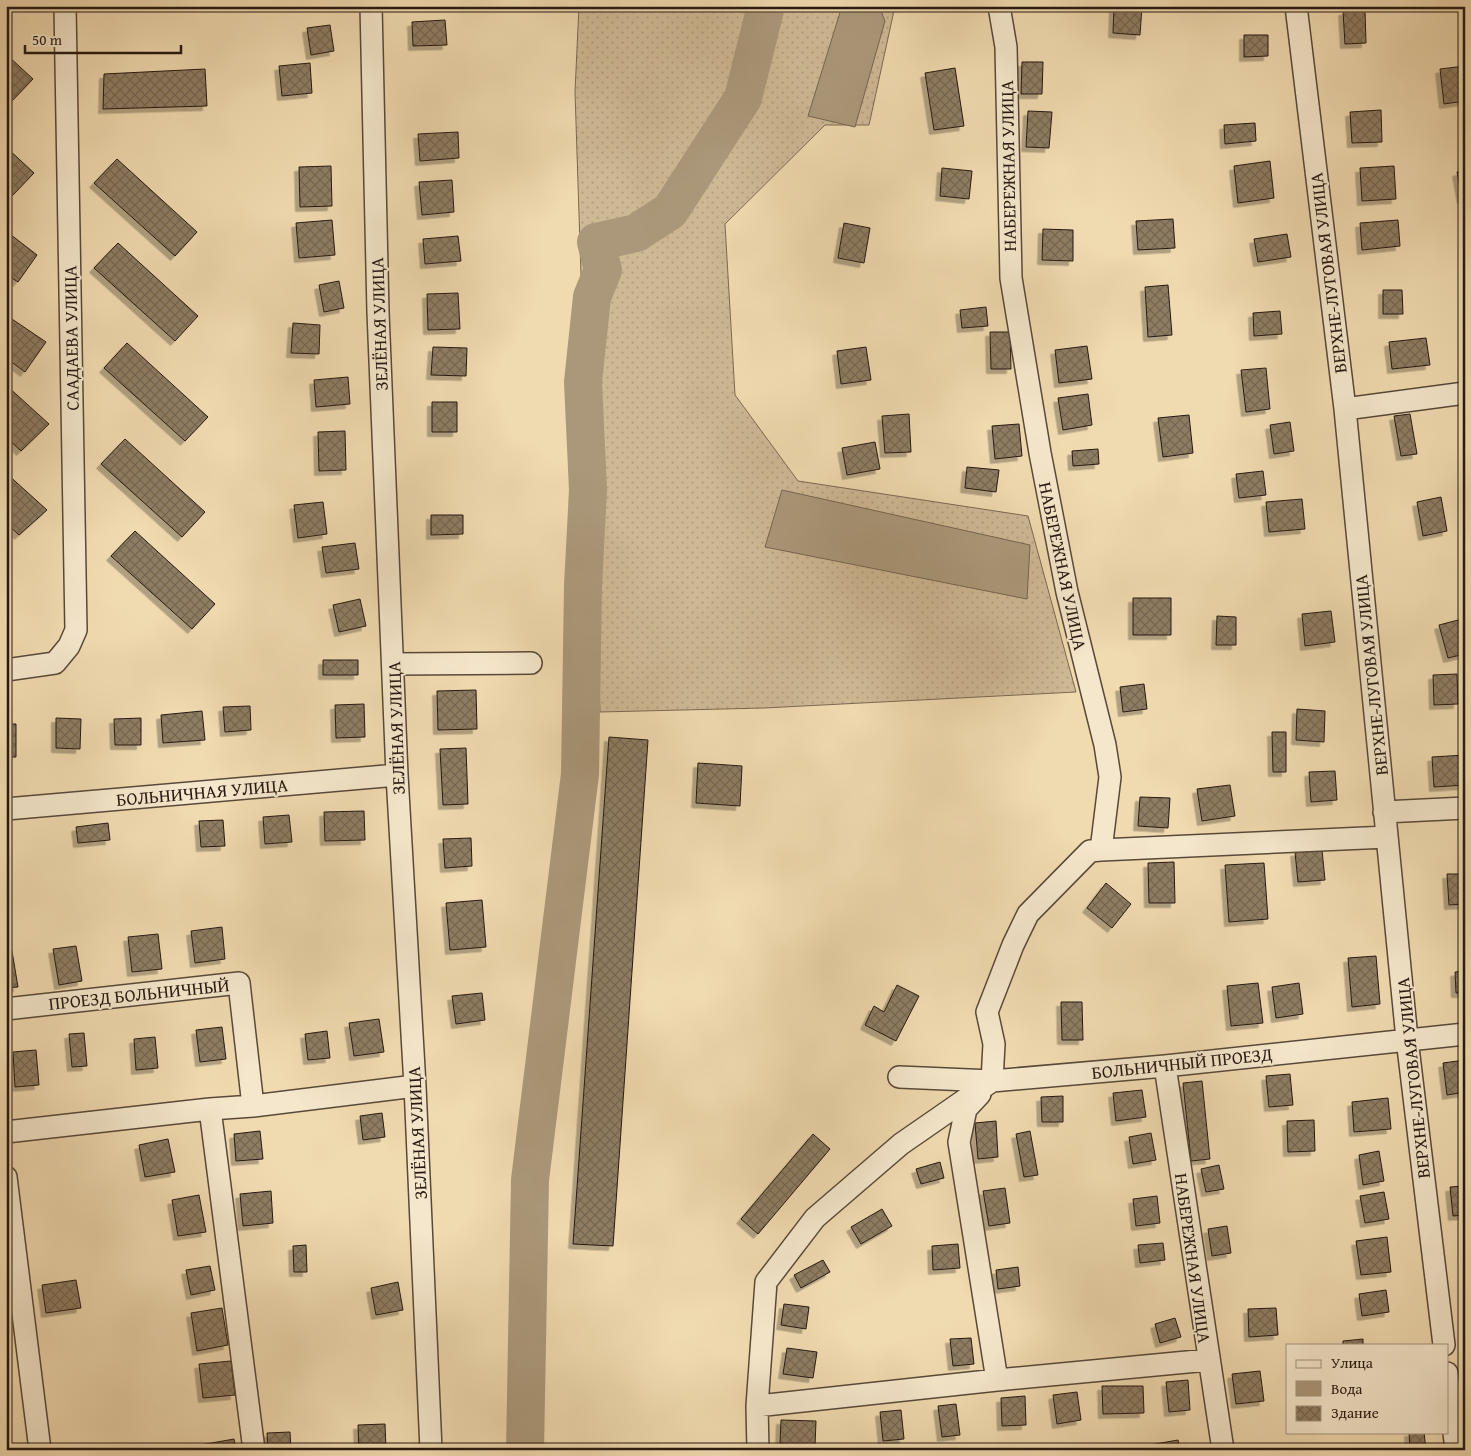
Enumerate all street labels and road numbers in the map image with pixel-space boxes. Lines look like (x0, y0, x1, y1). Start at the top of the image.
street label: НАБЕРЕЖНАЯ УЛИЦА (993, 80, 1023, 252)
street label: ВЕРХНЕ-ЛУГОВАЯ УЛИЦА (1302, 171, 1354, 375)
street label: ЗЕЛЁНАЯ УЛИЦА (363, 257, 395, 391)
street label: СААДАЕВА УЛИЦА (56, 265, 86, 411)
street label: НАБЕРЕЖНАЯ УЛИЦА (1032, 479, 1094, 653)
street label: ВЕРХНЕ-ЛУГОВАЯ УЛИЦА (1347, 573, 1395, 777)
street label: ЗЕЛЁНАЯ УЛИЦА (380, 661, 412, 795)
street label: БОЛЬНИЧНАЯ УЛИЦА (115, 771, 289, 813)
street label: ПРОЕЗД БОЛЬНИЧНЫЙ (47, 971, 231, 1017)
street label: ВЕРХНЕ-ЛУГОВАЯ УЛИЦА (1389, 976, 1437, 1180)
street label: БОЛЬНИЧНЫЙ ПРОЕЗД (1090, 1040, 1274, 1086)
street label: ЗЕЛЁНАЯ УЛИЦА (400, 1066, 434, 1200)
street label: НАБЕРЕЖНАЯ УЛИЦА (1168, 1171, 1218, 1345)

